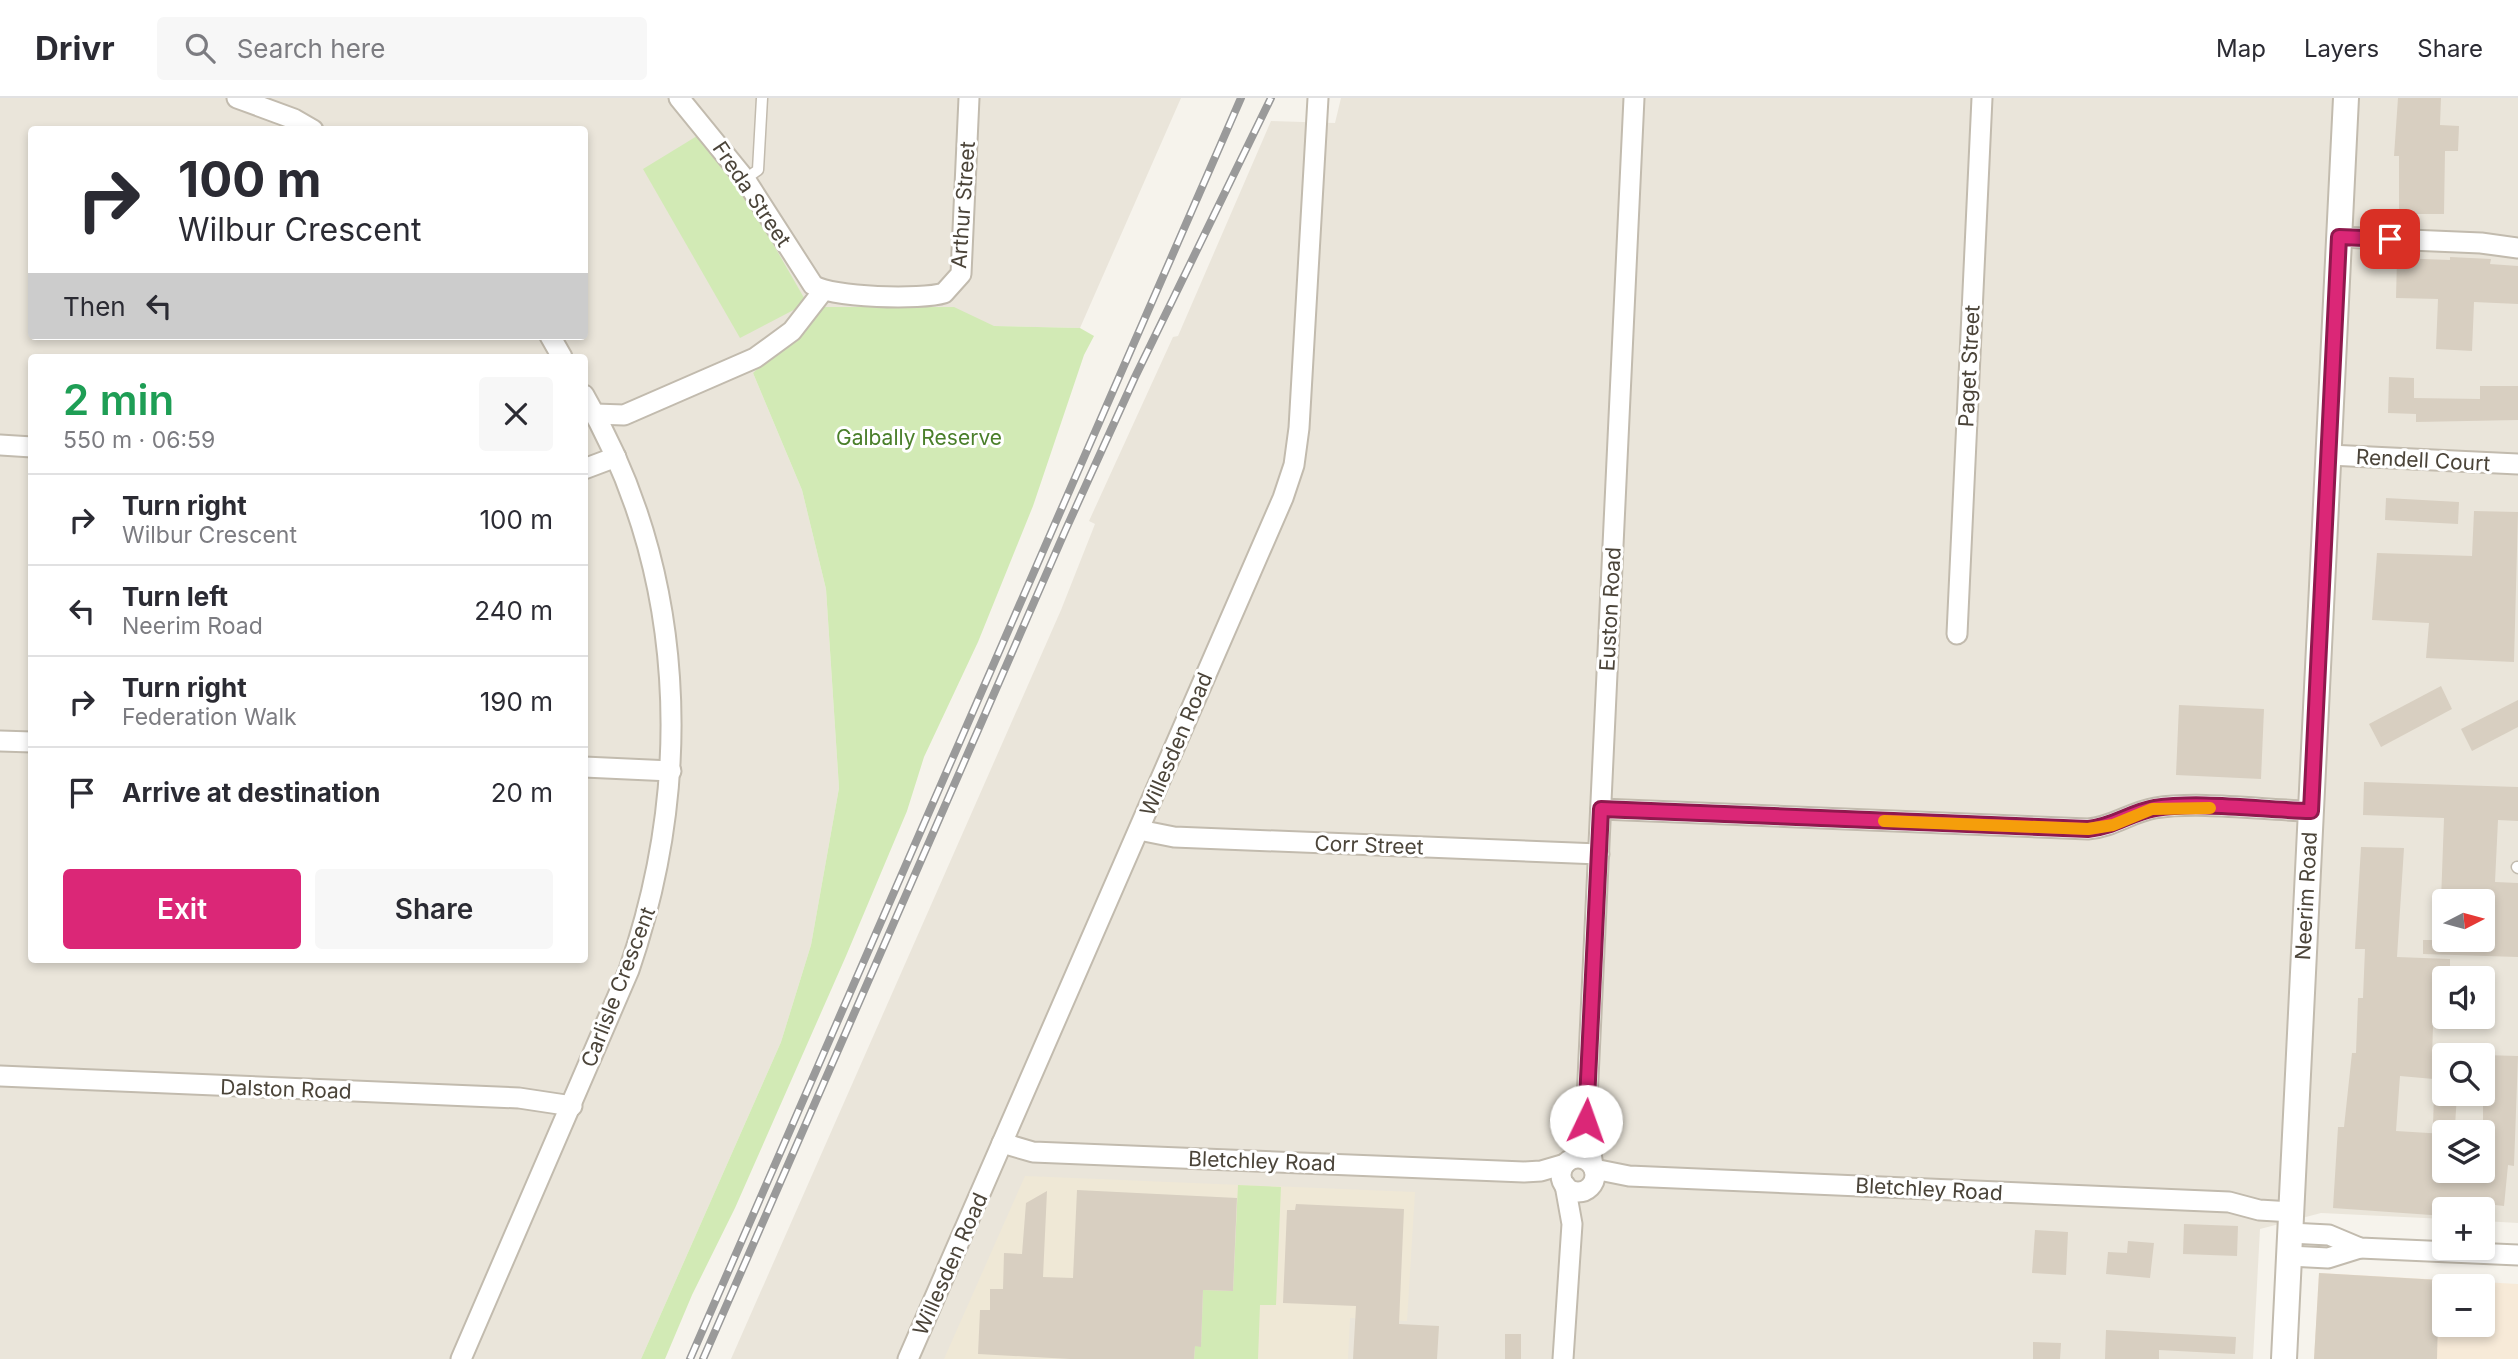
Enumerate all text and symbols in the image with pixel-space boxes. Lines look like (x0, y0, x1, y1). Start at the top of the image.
search box (157, 17, 647, 80)
text: Drivr (35, 28, 115, 68)
icon: search (181, 29, 219, 67)
text: Search here (237, 33, 385, 64)
text: Map (2216, 34, 2266, 63)
text: Layers (2304, 34, 2379, 63)
text: Share (2417, 34, 2483, 63)
street label: Freda Street (708, 137, 796, 251)
street label: Arthur Street (946, 140, 980, 269)
text: 100 m (178, 150, 322, 209)
icon: right (63, 154, 154, 245)
pin (2360, 209, 2420, 269)
text: Wilbur Crescent (178, 210, 421, 249)
icon: arrive (2371, 220, 2409, 258)
icon: left (140, 287, 178, 325)
text: Then (63, 291, 126, 322)
street label: Paget Street (1953, 304, 1985, 428)
text: 2 min (63, 374, 174, 425)
button: close (479, 377, 553, 451)
park label: Galbally Reserve (836, 425, 1002, 450)
text: 550 m · 06:59 (63, 426, 215, 454)
street label: Rendell Court (2355, 444, 2491, 476)
text: Turn right (122, 490, 247, 521)
icon: right (63, 501, 101, 539)
text: 100 m (480, 504, 553, 535)
text: Wilbur Crescent (122, 521, 297, 549)
street label: Euston Road (1594, 546, 1626, 672)
text: Turn left (122, 581, 228, 612)
icon: left (63, 592, 101, 630)
text: 240 m (474, 595, 553, 626)
text: Neerim Road (122, 612, 263, 640)
street label: Willesden Road (1135, 669, 1217, 819)
text: Turn right (122, 672, 247, 703)
icon: right (63, 683, 101, 721)
text: 190 m (480, 686, 553, 717)
text: Federation Walk (122, 703, 297, 731)
icon: arrive (63, 774, 101, 812)
text: Arrive at destination (122, 777, 381, 808)
text: 20 m (491, 777, 553, 808)
street label: Corr Street (1314, 831, 1424, 859)
street label: Neerim Road (2290, 831, 2322, 961)
button: Exit (63, 869, 301, 949)
button: Share (315, 869, 553, 949)
north arrow (2432, 889, 2496, 952)
map controls (2432, 889, 2495, 1337)
street label: Carlisle Crescent (576, 903, 660, 1071)
button: sound (2432, 966, 2495, 1029)
button: search (2432, 1043, 2495, 1106)
street label: Dalston Road (220, 1074, 352, 1104)
position arrow (1549, 1084, 1623, 1158)
button: layers (2432, 1120, 2495, 1183)
street label: Bletchley Road (1188, 1146, 1336, 1176)
street label: Bletchley Road (1855, 1173, 2003, 1205)
street label: Willesden Road (907, 1189, 993, 1339)
button: + (2432, 1197, 2495, 1260)
button: − (2432, 1274, 2495, 1337)

